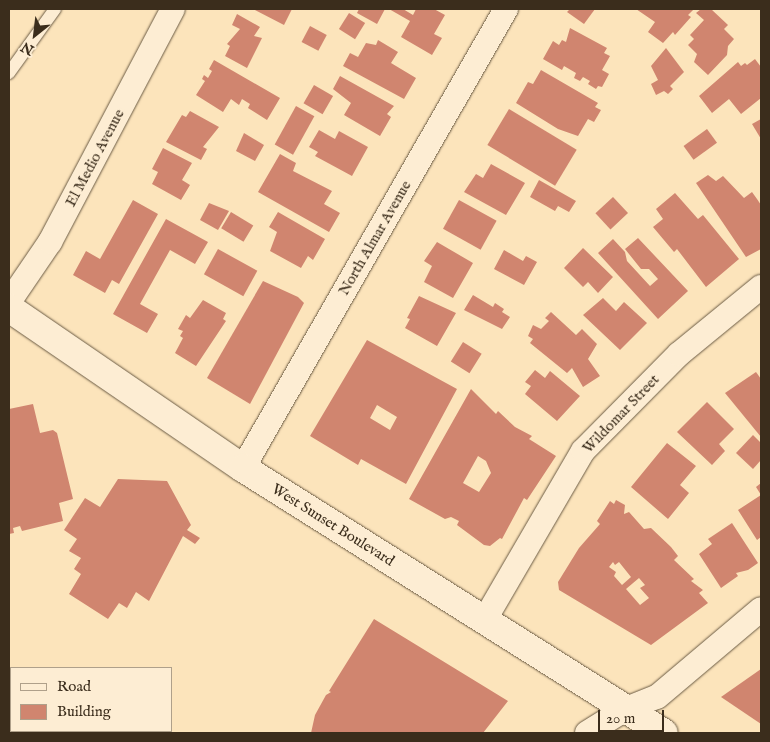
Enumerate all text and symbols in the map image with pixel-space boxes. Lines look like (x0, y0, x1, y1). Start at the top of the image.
north arrow (10, 10, 60, 60)
text: N (18, 37, 37, 59)
street label: El Medio Avenue (62, 106, 128, 210)
street label: North Almar Avenue (335, 177, 415, 299)
street label: Wildomar Street (579, 371, 663, 457)
street label: West Sunset Boulevard (268, 480, 398, 570)
legend (10, 667, 172, 732)
text: Road (57, 677, 91, 696)
scale bar (600, 700, 666, 732)
text: Building (57, 702, 111, 721)
text: 20 m (606, 709, 635, 728)

